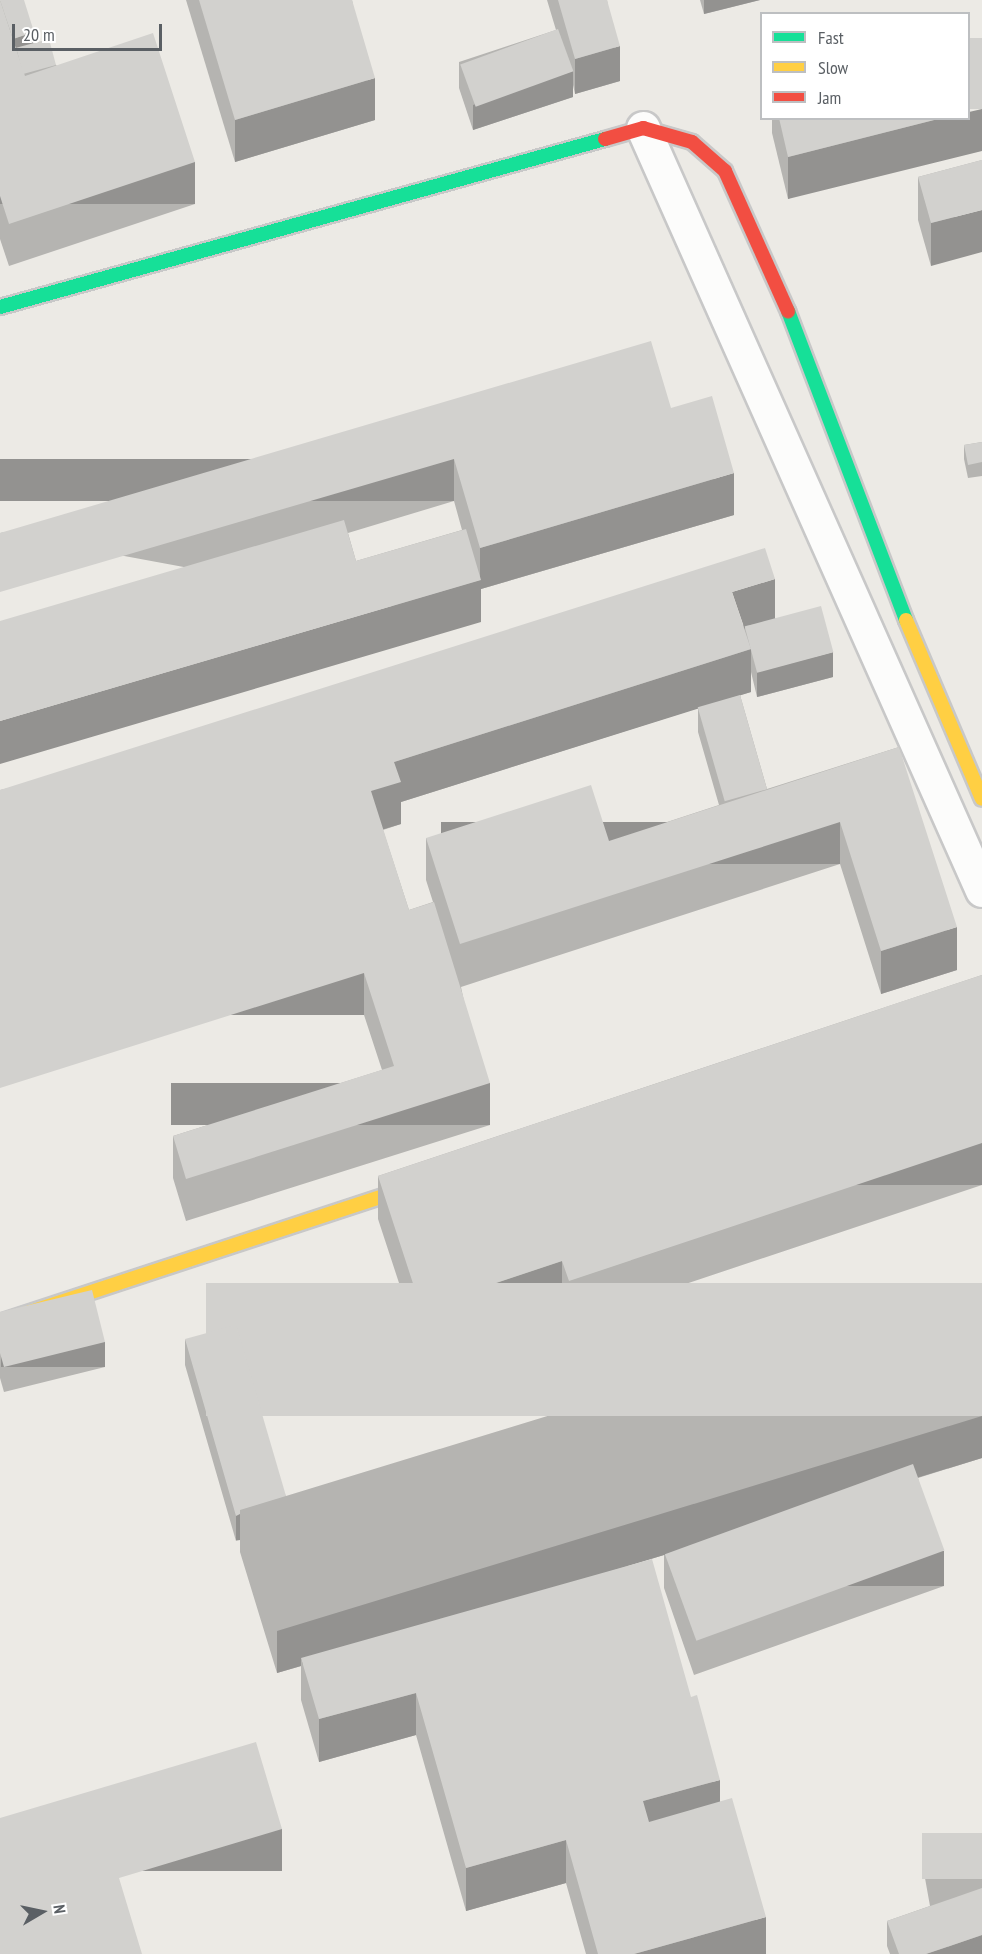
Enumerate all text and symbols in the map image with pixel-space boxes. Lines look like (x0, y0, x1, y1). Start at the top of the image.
scale bar (15, 12, 165, 50)
legend (760, 12, 970, 120)
text: 20 m (23, 23, 55, 46)
text: Fast (818, 26, 844, 49)
text: Slow (818, 56, 848, 79)
text: Jam (818, 86, 841, 109)
north arrow (12, 1882, 72, 1942)
text: N (49, 1903, 70, 1915)

